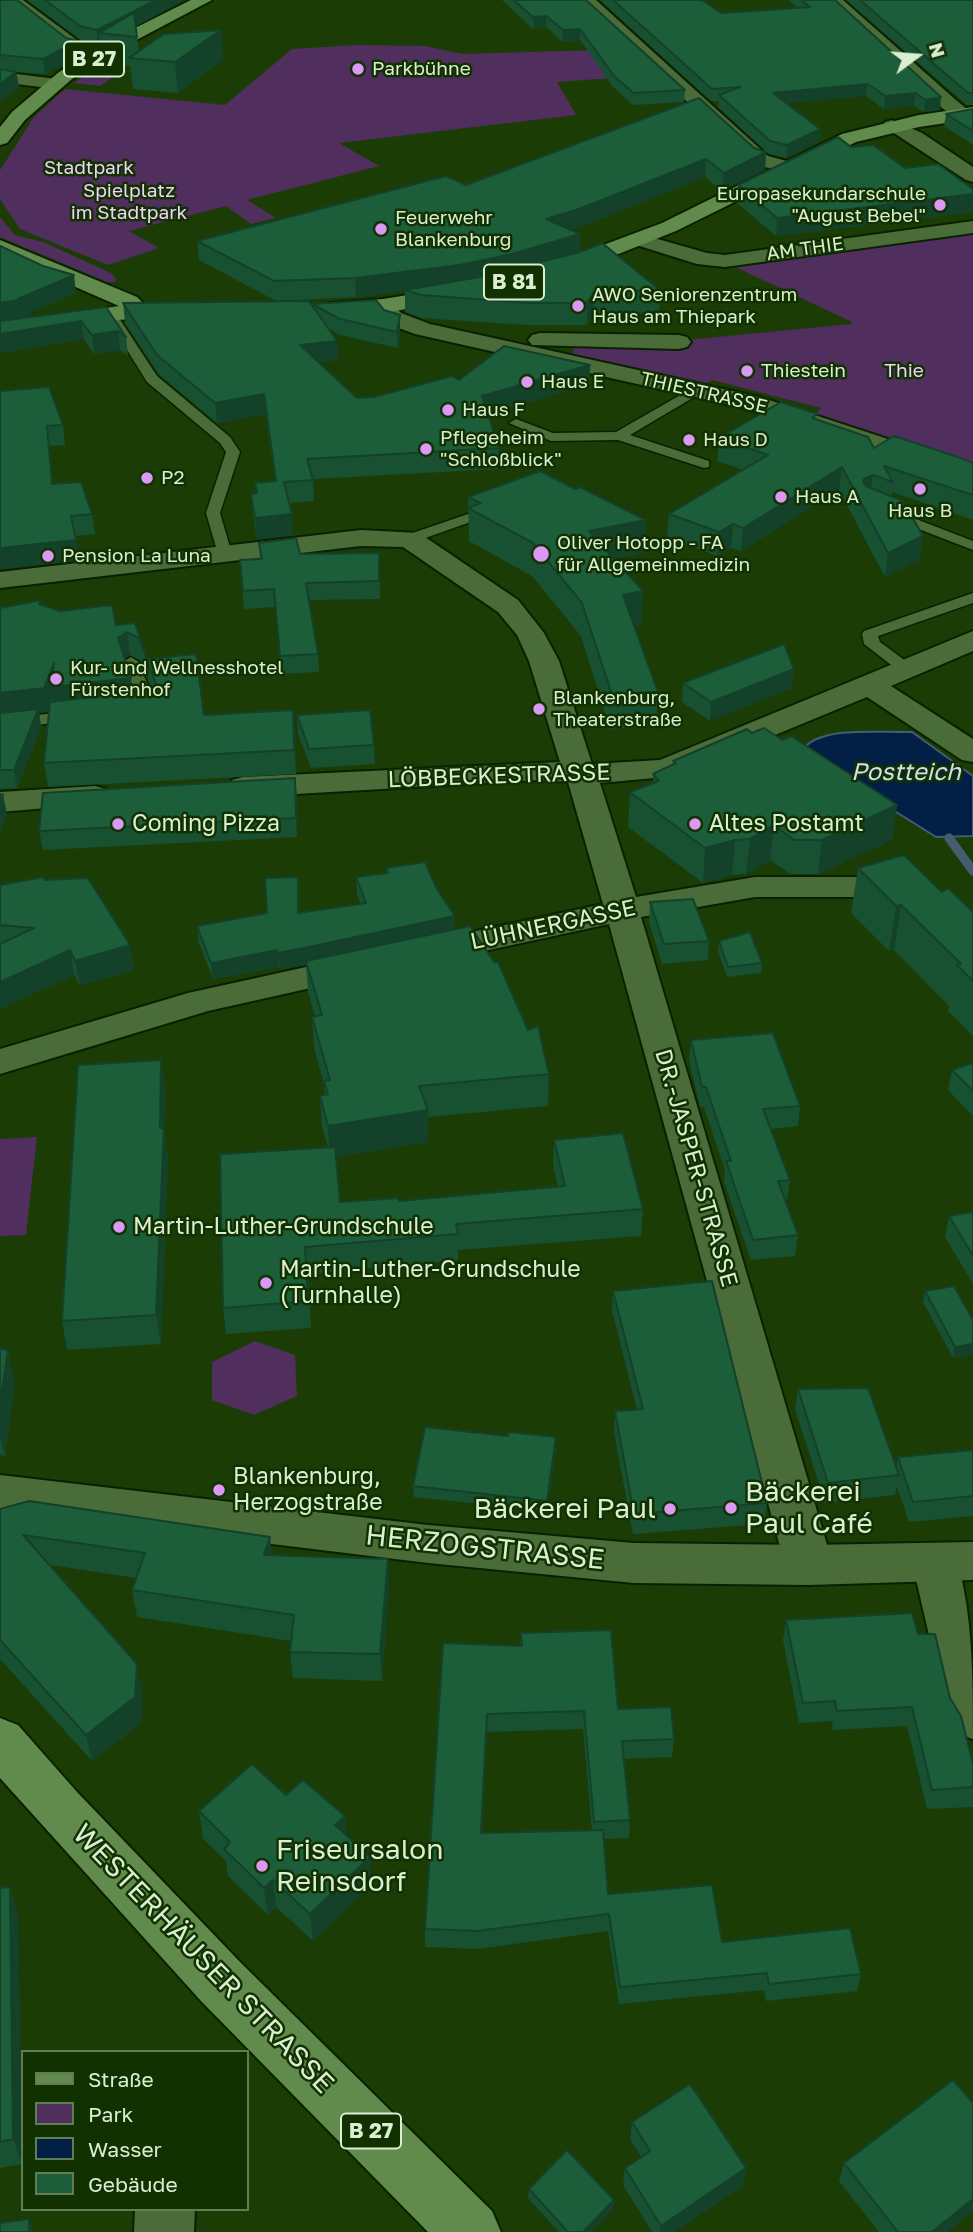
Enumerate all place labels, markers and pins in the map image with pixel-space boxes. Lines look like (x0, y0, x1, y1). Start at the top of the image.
place label: Parkbühne (372, 58, 471, 80)
marker: Parkbühne (350, 61, 366, 77)
place label: Europasekundarschule "August Bebel" (717, 183, 926, 227)
marker: Europasekundarschule "August Bebel" (932, 197, 948, 213)
place label: Feuerwehr Blankenburg (395, 207, 511, 251)
marker: Feuerwehr Blankenburg (373, 221, 389, 237)
place label: AWO Seniorenzentrum Haus am Thiepark (592, 284, 797, 328)
marker: AWO Seniorenzentrum Haus am Thiepark (570, 298, 586, 314)
place label: Thiestein (761, 360, 846, 382)
marker: Thiestein (739, 363, 755, 379)
place label: Haus E (541, 371, 604, 393)
marker: Haus E (519, 374, 535, 390)
place label: Haus F (462, 399, 525, 421)
marker: Haus F (440, 402, 456, 418)
place label: Pflegeheim "Schloßblick" (440, 427, 562, 471)
place label: Haus D (703, 429, 768, 451)
marker: Haus D (681, 432, 697, 448)
marker: Pflegeheim "Schloßblick" (418, 441, 434, 457)
place label: P2 (161, 467, 184, 489)
marker: P2 (139, 470, 155, 486)
marker: Haus B (912, 481, 928, 497)
place label: Haus A (795, 486, 859, 508)
marker: Haus A (773, 489, 789, 505)
place label: Haus B (888, 500, 952, 522)
place label: Oliver Hotopp - FA für Allgemeinmedizin (557, 532, 750, 576)
marker: Oliver Hotopp - FA für Allgemeinmedizin (531, 544, 551, 564)
place label: Pension La Luna (62, 545, 211, 567)
marker: Pension La Luna (40, 548, 56, 564)
place label: Kur- und Wellnesshotel Fürstenhof (70, 657, 283, 701)
marker: Kur- und Wellnesshotel Fürstenhof (48, 671, 64, 687)
place label: Blankenburg, Theaterstraße (553, 687, 682, 731)
marker: Blankenburg, Theaterstraße (531, 701, 547, 717)
place label: Coming Pizza (132, 810, 280, 838)
place label: Altes Postamt (709, 810, 864, 838)
marker: Coming Pizza (110, 816, 126, 832)
marker: Altes Postamt (687, 816, 703, 832)
place label: Martin-Luther-Grundschule (133, 1213, 434, 1241)
marker: Martin-Luther-Grundschule (111, 1219, 127, 1235)
place label: Martin-Luther-Grundschule (Turnhalle) (280, 1256, 581, 1310)
marker: Martin-Luther-Grundschule (Turnhalle) (258, 1275, 274, 1291)
place label: Blankenburg, Herzogstraße (233, 1463, 382, 1517)
place label: Bäckerei Paul Café (745, 1475, 873, 1541)
marker: Blankenburg, Herzogstraße (211, 1482, 227, 1498)
place label: Bäckerei Paul (473, 1492, 656, 1526)
marker: Bäckerei Paul Café (723, 1500, 739, 1516)
marker: Bäckerei Paul (662, 1501, 678, 1517)
place label: Friseursalon Reinsdorf (276, 1833, 443, 1899)
marker: Friseursalon Reinsdorf (254, 1858, 270, 1874)

